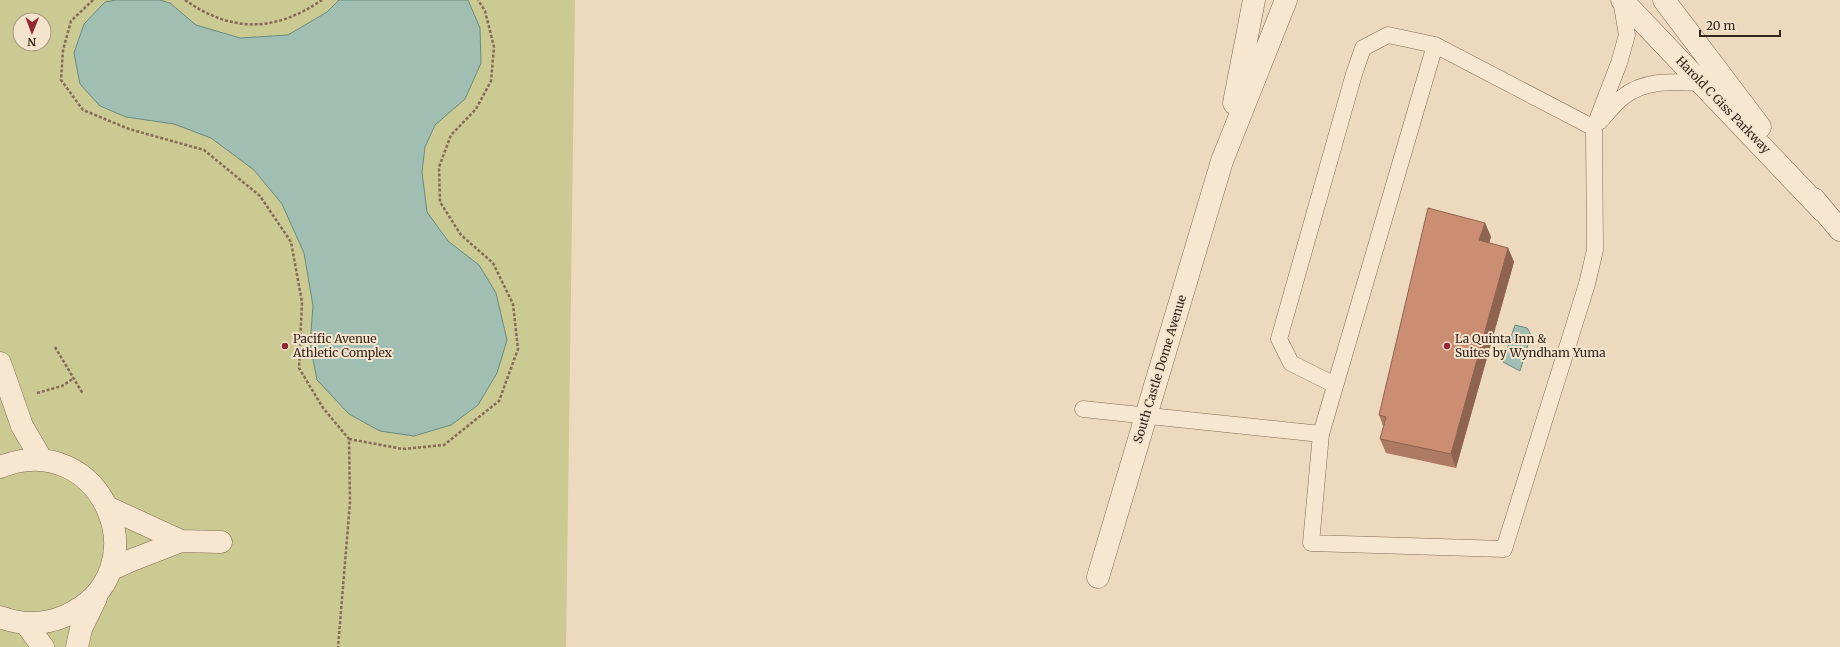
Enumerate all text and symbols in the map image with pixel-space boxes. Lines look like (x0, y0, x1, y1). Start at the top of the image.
north arrow (12, 12, 52, 52)
scale bar (1700, 12, 1780, 38)
text: 20 m (1706, 18, 1735, 33)
text: N (27, 35, 36, 49)
street label: Harold C Giss Parkway (1673, 53, 1774, 156)
street label: South Castle Dome Avenue (1130, 293, 1189, 445)
place label: Pacific Avenue Athletic Complex (292, 331, 393, 360)
place label: La Quinta Inn & Suites by Wyndham Yuma (1455, 331, 1606, 360)
marker: Pacific Avenue Athletic Complex (280, 341, 290, 351)
marker: La Quinta Inn & Suites by Wyndham Yuma (1442, 341, 1452, 351)

